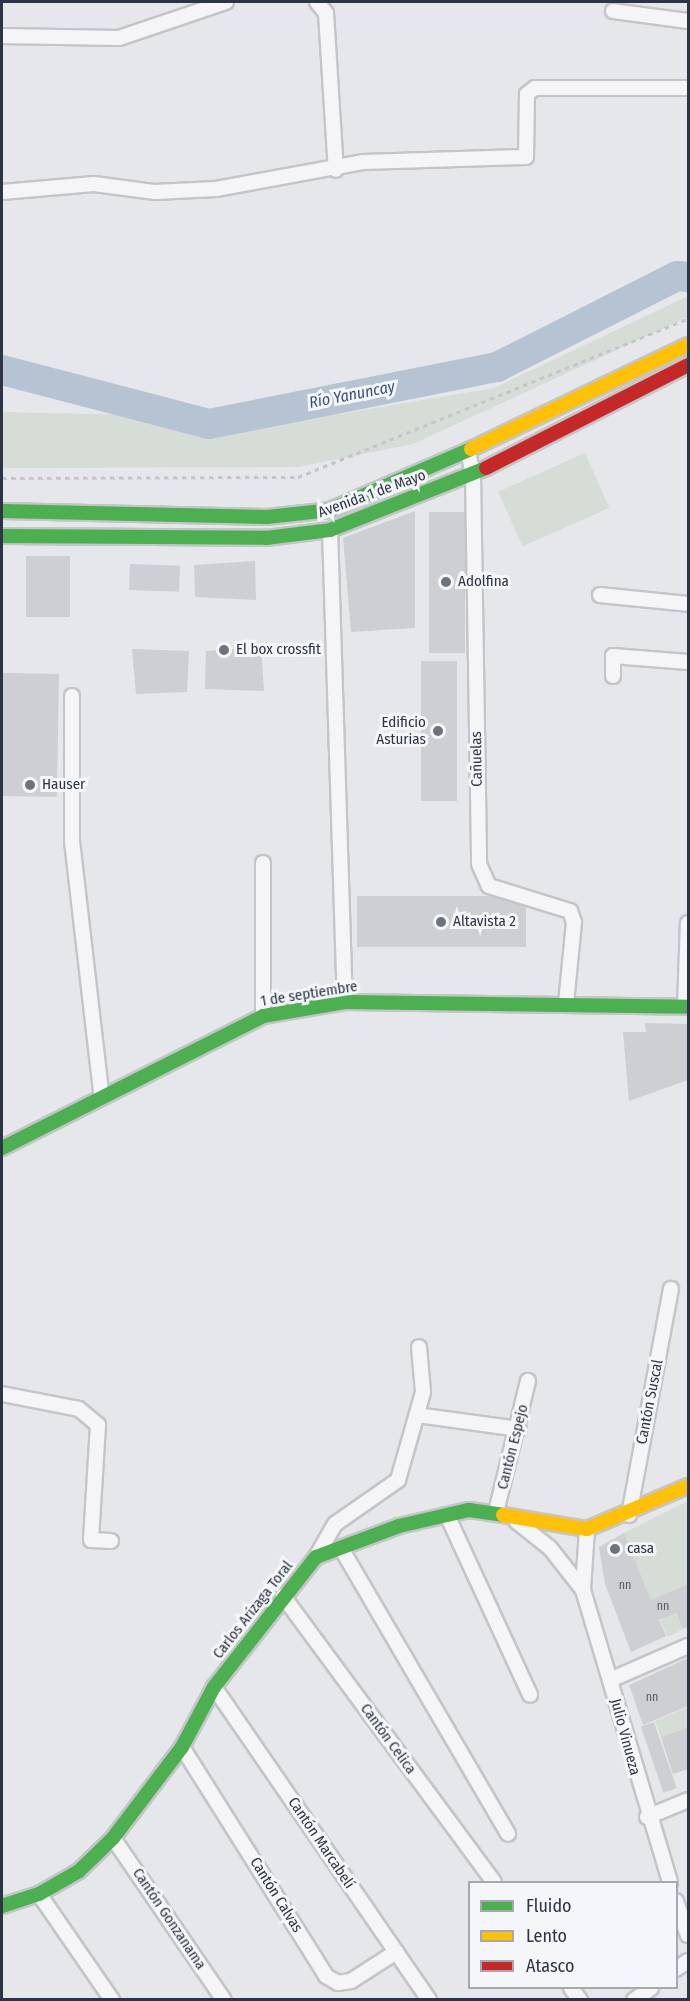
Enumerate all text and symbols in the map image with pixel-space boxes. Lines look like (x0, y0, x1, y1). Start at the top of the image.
water label: Río Yanuncay (308, 377, 396, 413)
street label: Avenida 1 de Mayo (316, 466, 428, 522)
place label: Adolfina (458, 573, 509, 591)
marker: Adolfina (439, 575, 453, 589)
place label: El box crossfit (236, 641, 321, 659)
marker: El box crossfit (217, 643, 231, 657)
place label: Edificio Asturias (376, 713, 426, 748)
marker: Edificio Asturias (431, 724, 445, 738)
street label: Cañuelas (468, 731, 486, 787)
place label: Hauser (42, 776, 85, 794)
marker: Hauser (23, 778, 37, 792)
place label: Altavista 2 (453, 913, 516, 931)
marker: Altavista 2 (434, 915, 448, 929)
street label: 1 de septiembre (259, 977, 359, 1011)
street label: Cantón Suscal (633, 1358, 667, 1446)
street label: Cantón Espejo (494, 1403, 532, 1491)
place label: casa (627, 1540, 654, 1558)
marker: casa (608, 1542, 622, 1556)
street label: Carlos Arízaga Toral (209, 1557, 297, 1663)
house number: nn (619, 1579, 631, 1593)
house number: nn (657, 1600, 669, 1614)
house number: nn (646, 1691, 658, 1705)
street label: Julio Vinueza (606, 1697, 644, 1777)
street label: Cantón Celica (356, 1700, 420, 1778)
street label: Cantón Marcabelí (284, 1794, 358, 1892)
street label: Cantón Calvas (246, 1854, 306, 1936)
street label: Cantón Gonzanama (128, 1865, 210, 1973)
legend (468, 1881, 678, 1989)
text: Fluido (526, 1895, 572, 1917)
text: Lento (526, 1925, 567, 1947)
text: Atasco (526, 1955, 574, 1977)

